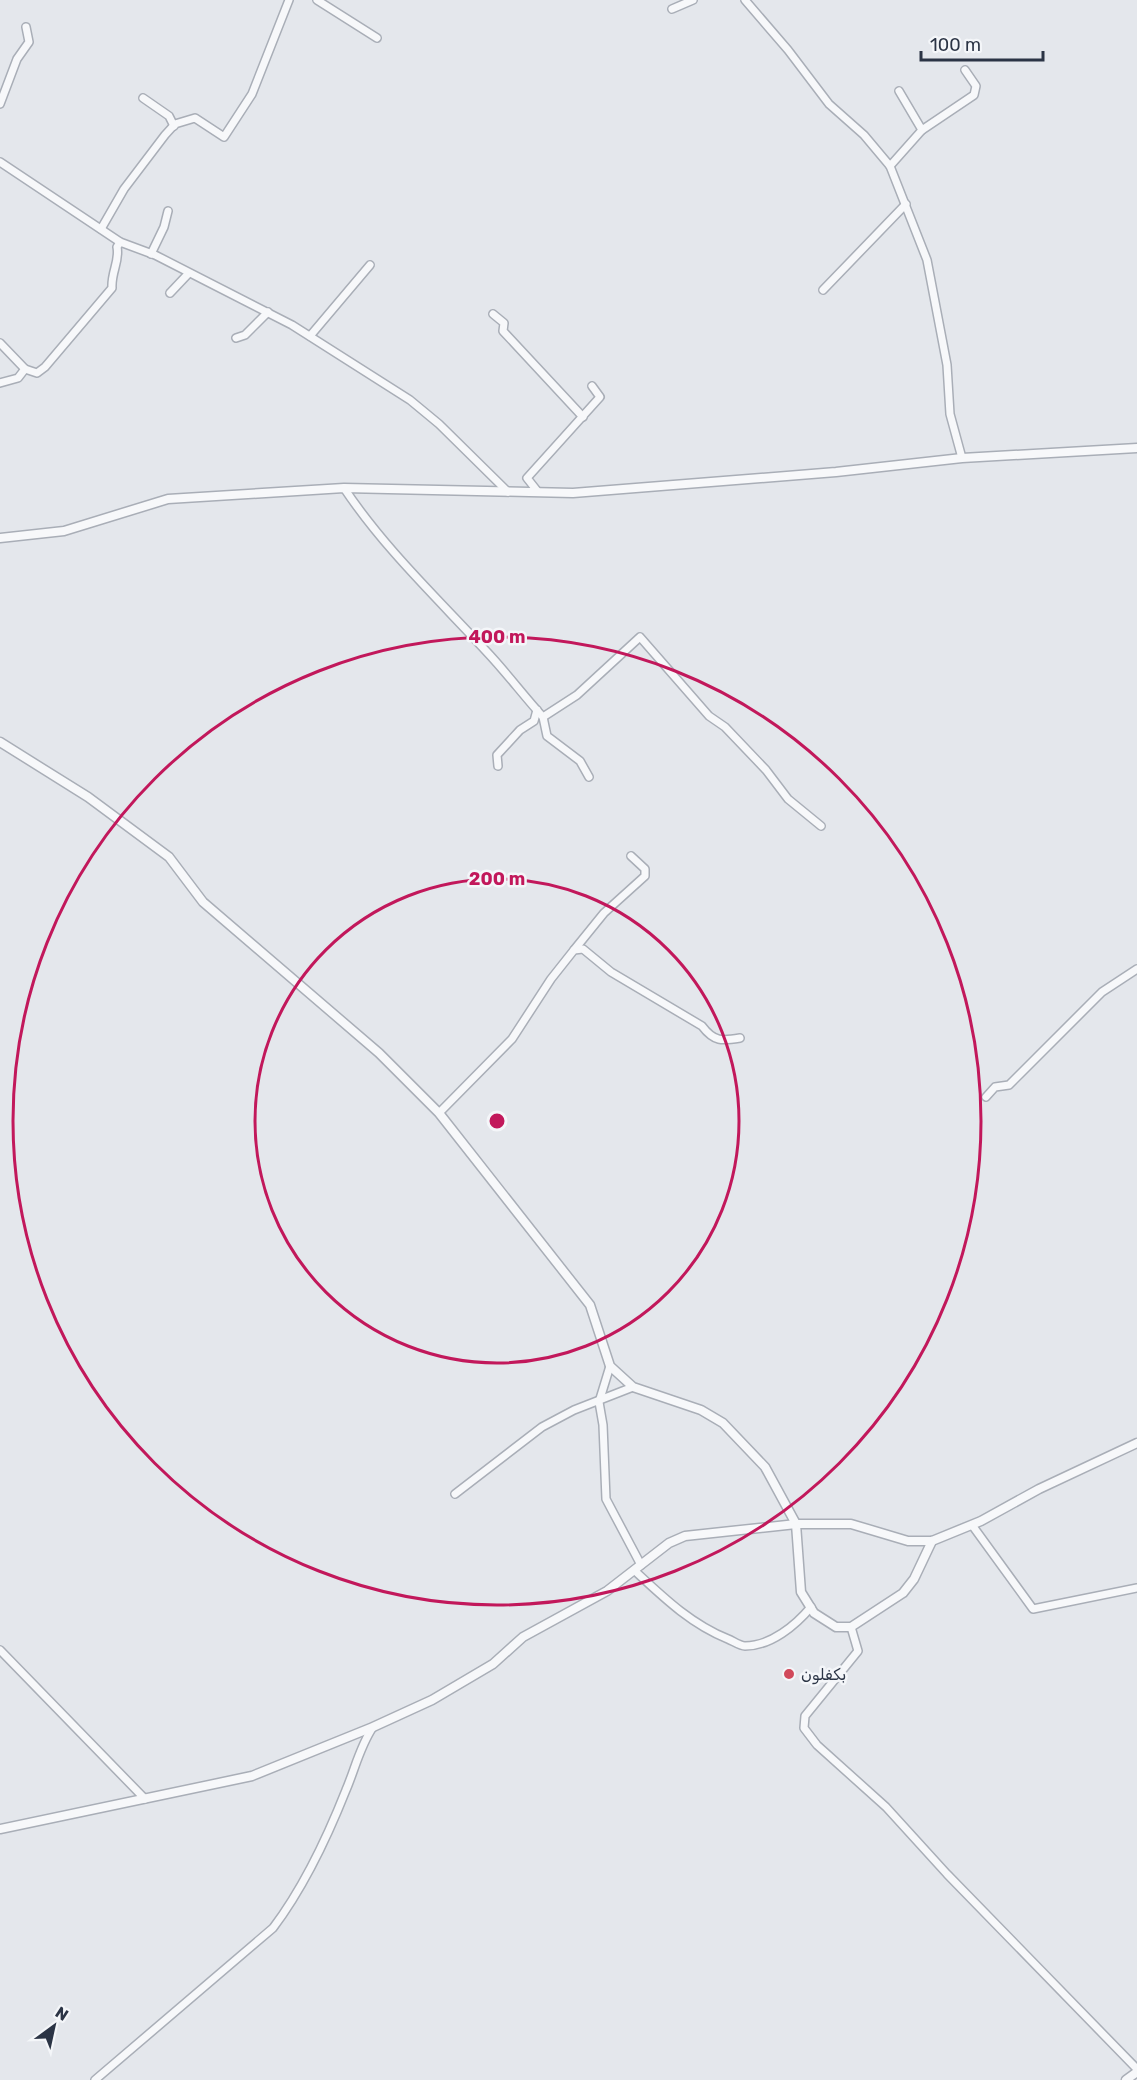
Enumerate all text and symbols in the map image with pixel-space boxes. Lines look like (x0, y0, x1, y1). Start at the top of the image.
scale bar (921, 24, 1042, 62)
text: 100 m (930, 34, 981, 56)
text: 400 m (468, 626, 526, 648)
text: 200 m (469, 868, 525, 890)
centre of rings (487, 1111, 507, 1131)
place label: بكفلون (801, 1665, 846, 1685)
marker: بكفلون (782, 1667, 796, 1681)
north arrow (24, 1996, 84, 2056)
text: N (52, 2003, 72, 2025)

